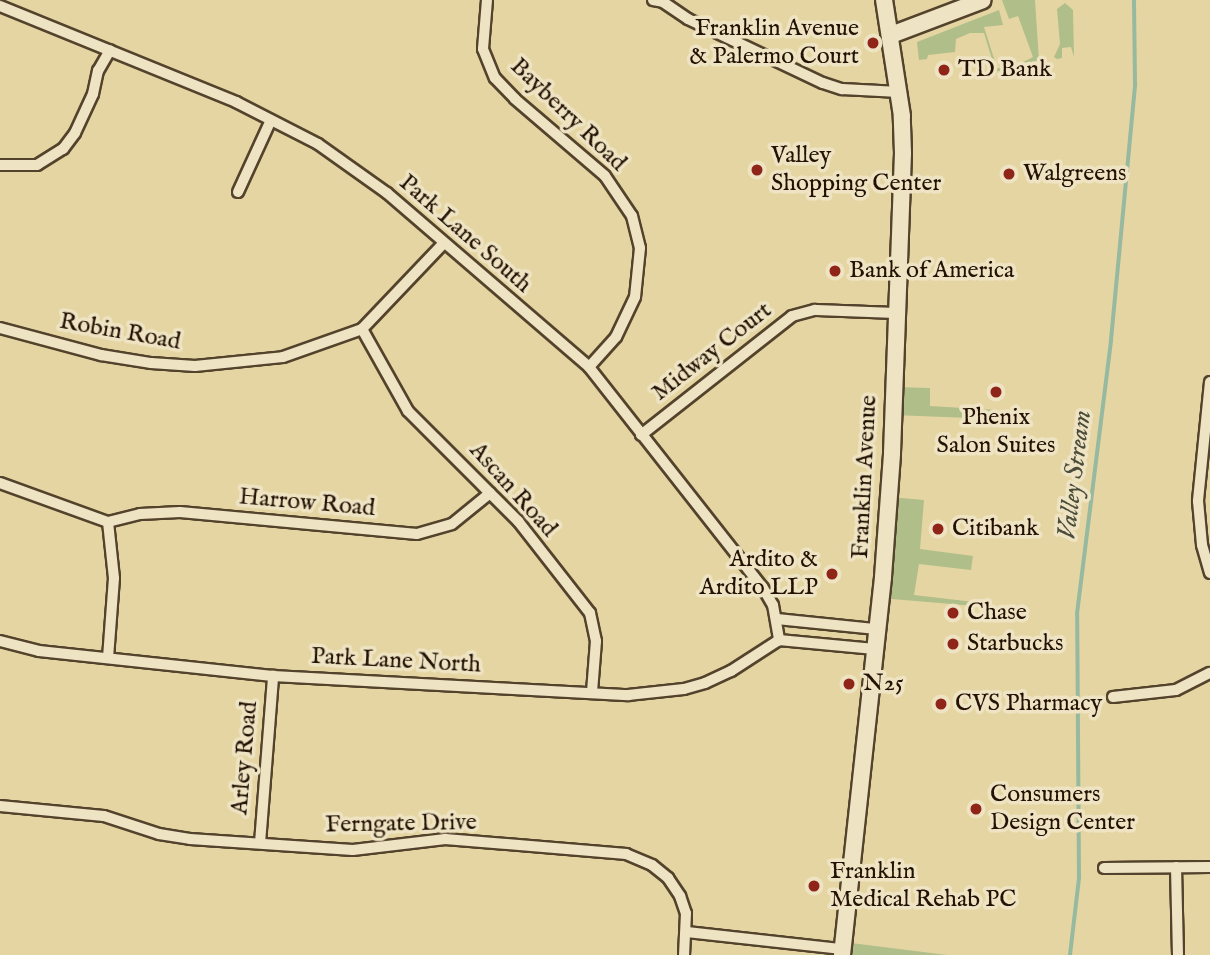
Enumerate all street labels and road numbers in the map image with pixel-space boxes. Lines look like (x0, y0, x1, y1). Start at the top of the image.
street label: Bayberry Road (504, 52, 632, 178)
street label: Park Lane South (393, 169, 537, 299)
street label: Midway Court (646, 296, 778, 408)
street label: Robin Road (57, 307, 183, 357)
street label: Franklin Avenue (846, 394, 884, 560)
street label: Ascan Road (463, 437, 563, 543)
street label: Harrow Road (238, 483, 376, 523)
street label: Park Lane North (310, 642, 482, 680)
street label: Arley Road (226, 700, 264, 816)
street label: Ferngate Drive (325, 808, 477, 840)

